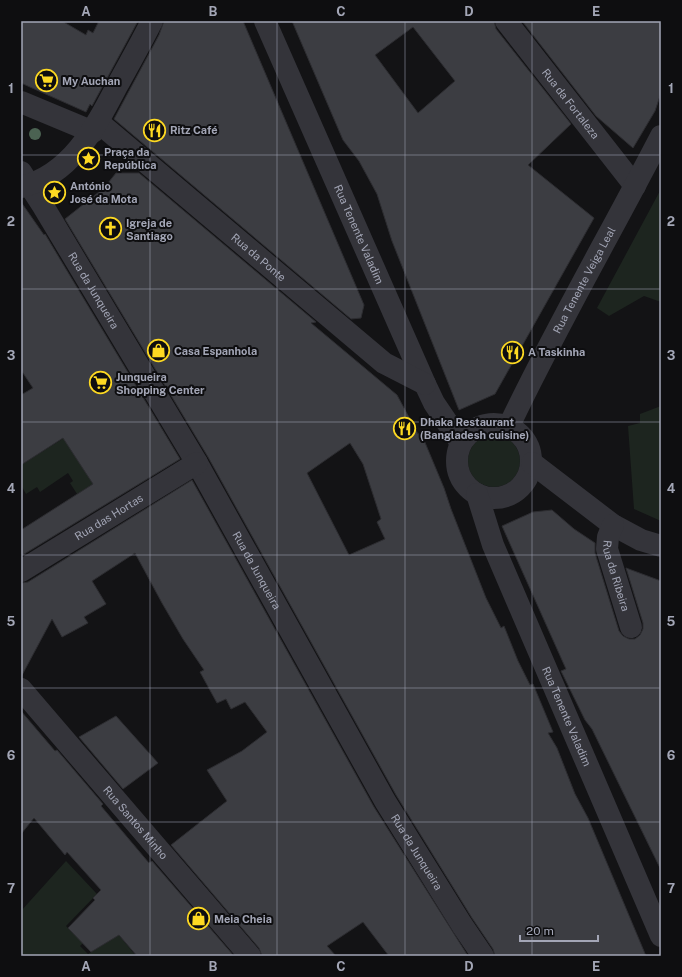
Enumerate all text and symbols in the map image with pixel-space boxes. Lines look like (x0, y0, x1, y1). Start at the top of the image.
text: A (81, 4, 91, 19)
text: B (209, 4, 218, 19)
text: C (336, 4, 346, 19)
text: D (464, 4, 474, 19)
text: E (592, 4, 600, 19)
street label: Rua da Fortaleza (540, 66, 602, 141)
supermarket icon: My Auchan (33, 68, 59, 94)
place label: My Auchan (62, 75, 120, 87)
text: 1 (8, 81, 14, 96)
text: 1 (668, 81, 674, 96)
restaurant icon: Ritz Café (142, 117, 168, 143)
place label: Ritz Café (170, 124, 218, 136)
place icon: Praça da República (75, 145, 101, 171)
place label: Praça da República (104, 146, 156, 171)
place icon: António José da Mota (41, 179, 67, 205)
place label: António José da Mota (70, 180, 138, 205)
street label: Rua Tenente Valadim (332, 183, 386, 286)
text: 2 (7, 214, 15, 229)
text: 2 (667, 214, 675, 229)
church icon: Igreja de Santiago (98, 216, 124, 242)
place label: Igreja de Santiago (126, 217, 173, 242)
street label: Rua Tenente Veiga Leal (551, 225, 618, 335)
street label: Rua da Ponte (229, 231, 288, 284)
street label: Rua da Junqueira (66, 250, 121, 331)
shop icon: Casa Espanhola (145, 338, 171, 364)
restaurant icon: A Taskinha (500, 339, 526, 365)
place label: Casa Espanhola (174, 345, 257, 357)
place label: A Taskinha (528, 346, 585, 358)
text: 3 (7, 348, 16, 363)
text: 3 (667, 348, 676, 363)
supermarket icon: Junqueira Shopping Center (88, 370, 114, 396)
place label: Junqueira Shopping Center (116, 371, 205, 396)
restaurant icon: Dhaka Restaurant (Bangladesh cuisine) (391, 415, 417, 441)
place label: Dhaka Restaurant (Bangladesh cuisine) (420, 416, 529, 441)
text: 4 (7, 481, 16, 496)
text: 4 (667, 481, 676, 496)
street label: Rua das Hortas (73, 491, 145, 543)
street label: Rua da Junqueira (230, 529, 283, 611)
street label: Rua da Ribeira (601, 540, 632, 613)
text: 5 (7, 614, 16, 629)
text: 5 (667, 614, 676, 629)
street label: Rua Tenente Valadim (540, 665, 593, 768)
text: 6 (7, 748, 16, 763)
text: 6 (667, 748, 676, 763)
street label: Rua Santos Minho (101, 784, 170, 861)
street label: Rua da Junqueira (389, 812, 445, 892)
text: 7 (7, 881, 15, 896)
text: 7 (667, 881, 675, 896)
shop icon: Meia Cheia (186, 906, 212, 932)
place label: Meia Cheia (214, 913, 272, 925)
scale bar (520, 917, 598, 943)
text: 20 m (526, 924, 554, 938)
text: A (81, 959, 91, 974)
text: B (209, 959, 218, 974)
text: C (336, 959, 346, 974)
text: D (464, 959, 474, 974)
text: E (592, 959, 600, 974)

